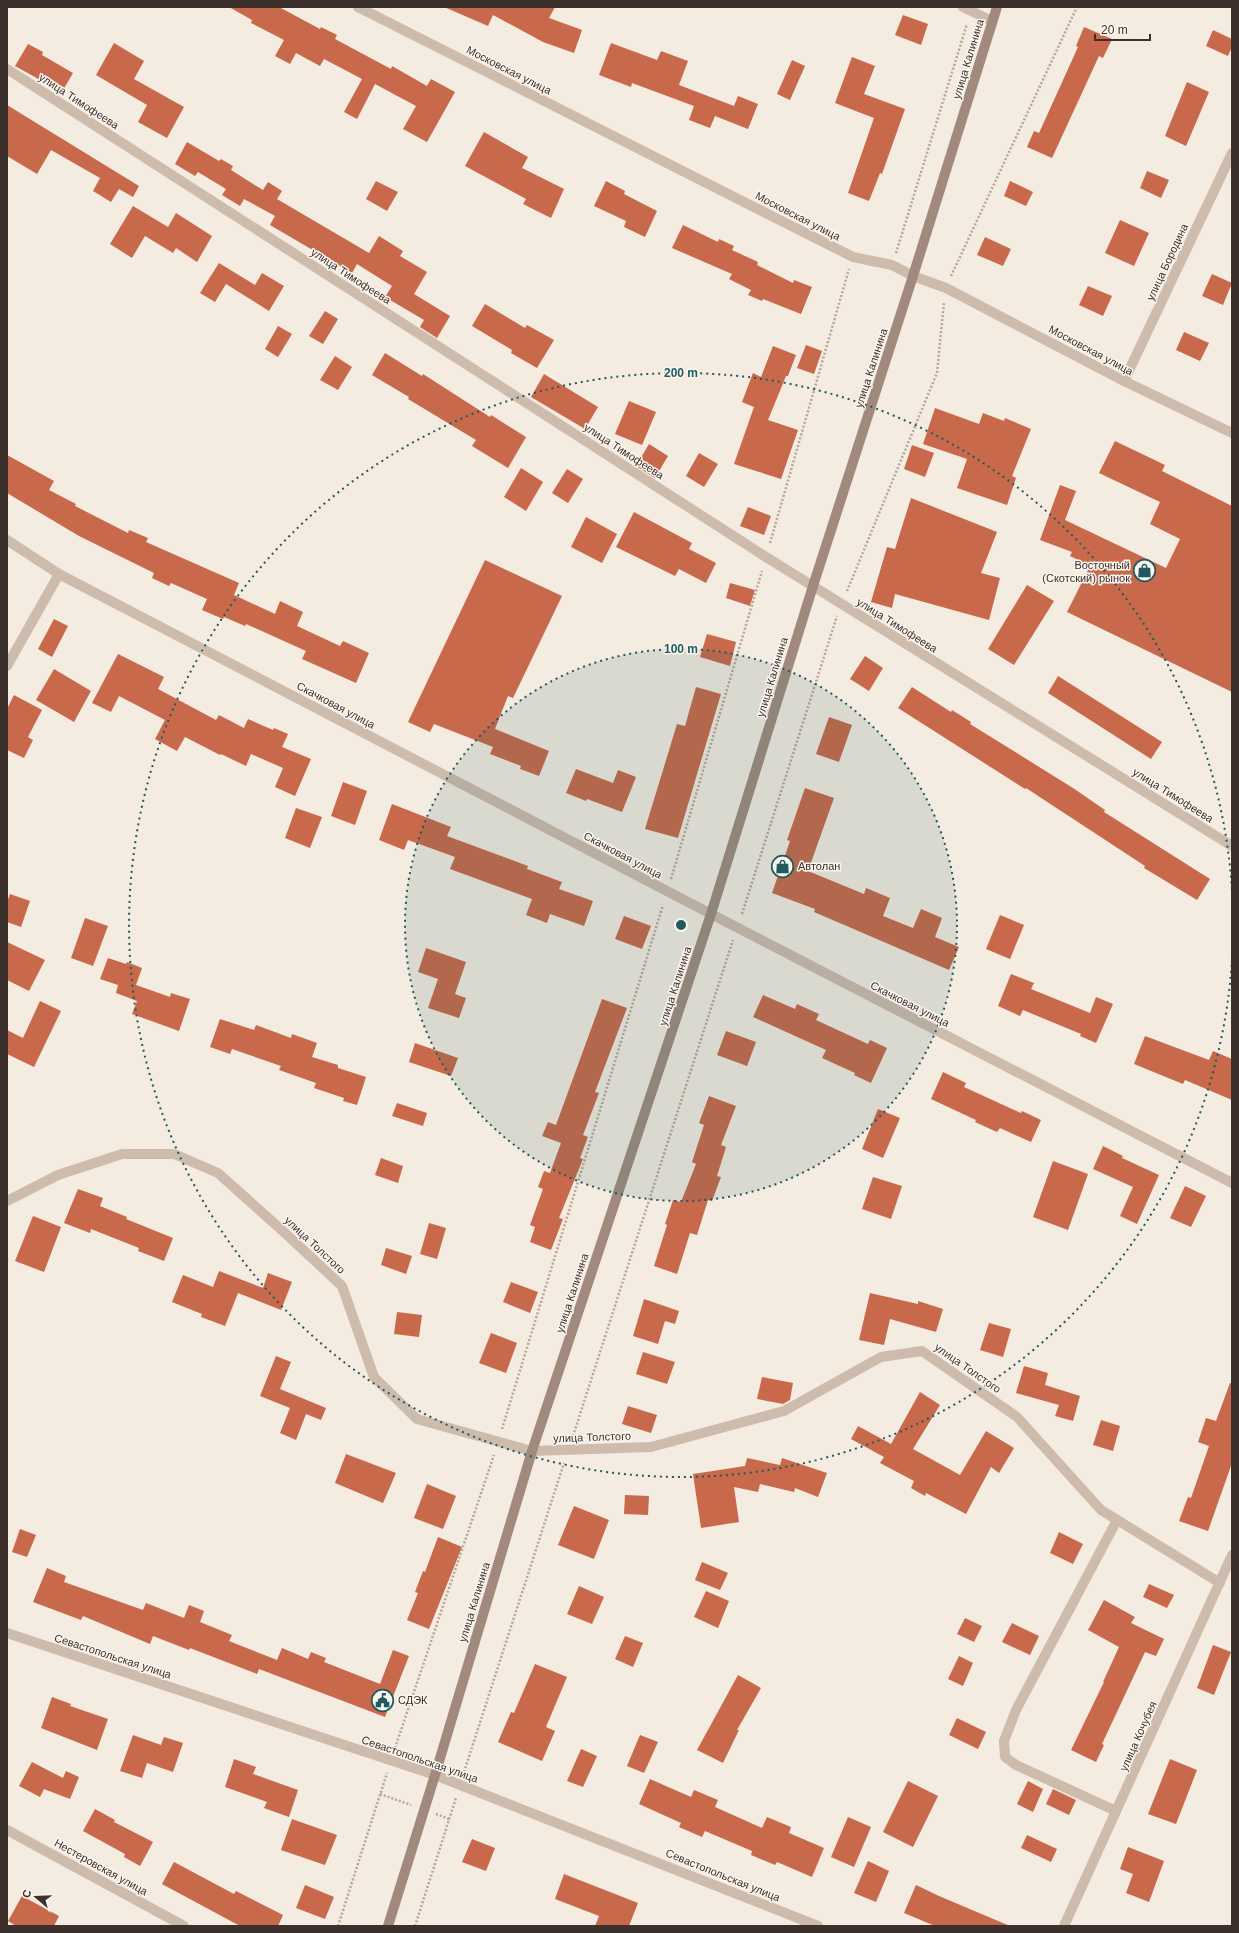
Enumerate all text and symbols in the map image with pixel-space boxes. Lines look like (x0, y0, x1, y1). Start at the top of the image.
scale bar (1095, 16, 1150, 42)
street label: улица Калинина (950, 17, 986, 100)
text: 20 m (1101, 23, 1128, 37)
street label: Московская улица (465, 43, 554, 97)
street label: улица Тимофеева (37, 71, 122, 132)
street label: Московская улица (754, 189, 843, 243)
street label: улица Бородина (1144, 221, 1190, 302)
street label: улица Тимофеева (309, 246, 394, 307)
street label: Московская улица (1047, 323, 1136, 378)
street label: улица Калинина (853, 326, 890, 409)
text: 200 m (664, 366, 698, 380)
street label: улица Тимофеева (582, 421, 667, 482)
shop icon: Восточный (Скотский) рынок (1132, 558, 1158, 584)
place label: Восточный (Скотский) рынок (1042, 559, 1130, 584)
street label: улица Тимофеева (855, 595, 940, 655)
street label: улица Калинина (754, 635, 790, 718)
text: 100 m (664, 642, 698, 656)
street label: Скачковая улица (295, 679, 378, 731)
street label: улица Тимофеева (1131, 765, 1216, 825)
street label: Скачковая улица (582, 829, 665, 881)
shop icon: Автолан (769, 853, 795, 879)
place label: Автолан (798, 860, 840, 872)
centre of rings (674, 918, 688, 932)
street label: улица Калинина (657, 944, 694, 1027)
street label: Скачковая улица (869, 979, 952, 1029)
street label: улица Толстого (282, 1214, 348, 1276)
street label: улица Калинина (554, 1251, 591, 1334)
street label: улица Толстого (933, 1341, 1003, 1395)
street label: улица Толстого (553, 1430, 631, 1444)
street label: улица Калинина (456, 1560, 492, 1643)
street label: Севастопольская улица (53, 1631, 174, 1681)
public building icon: СДЭК (370, 1687, 396, 1713)
place label: СДЭК (398, 1694, 428, 1706)
street label: улица Кочубея (1117, 1699, 1159, 1773)
street label: Севастопольская улица (360, 1733, 481, 1785)
street label: Нестеровская улица (52, 1836, 150, 1898)
street label: Севастопольская улица (664, 1847, 783, 1904)
north arrow (16, 1877, 56, 1917)
text: С (20, 1888, 34, 1899)

